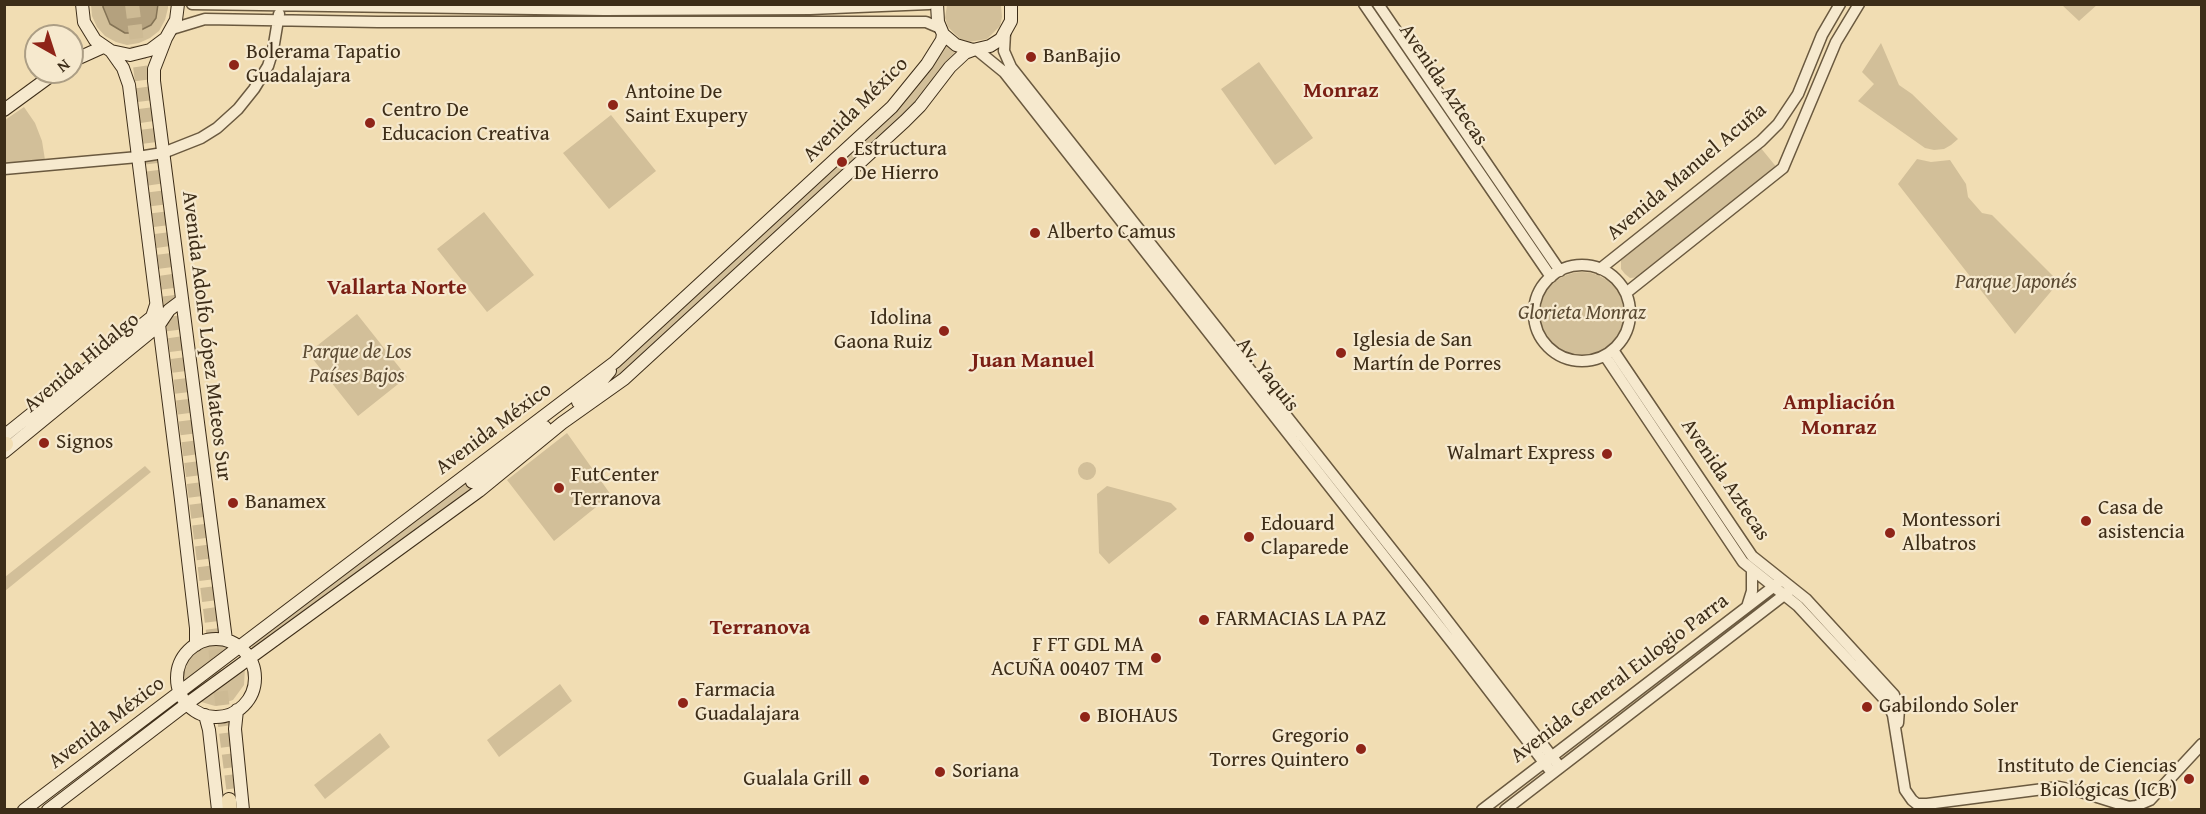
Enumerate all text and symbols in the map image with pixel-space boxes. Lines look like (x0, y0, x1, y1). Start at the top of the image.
street label: Avenida Aztecas (1393, 19, 1493, 151)
north arrow (24, 24, 84, 84)
place label: Bolerama Tapatio Guadalajara (246, 40, 401, 90)
place label: BanBajio (1043, 44, 1121, 70)
marker: BanBajio (1024, 50, 1038, 64)
street label: Avenida México (798, 52, 914, 168)
text: N (52, 54, 76, 79)
marker: Bolerama Tapatio Guadalajara (227, 58, 241, 72)
district label: Monraz (1303, 78, 1379, 104)
place label: Antoine De Saint Exupery (625, 80, 748, 130)
place label: Centro De Educacion Creativa (382, 98, 550, 148)
marker: Antoine De Saint Exupery (606, 98, 620, 112)
street label: Avenida Manuel Acuña (1602, 98, 1772, 246)
marker: Centro De Educacion Creativa (363, 116, 377, 130)
place label: Estructura De Hierro (854, 137, 947, 187)
marker: Estructura De Hierro (835, 155, 849, 169)
street label: Avenida Adolfo López Mateos Sur (176, 190, 236, 482)
place label: Alberto Camus (1047, 220, 1176, 246)
marker: Alberto Camus (1028, 226, 1042, 240)
park label: Parque Japonés (1955, 270, 2077, 296)
district label: Vallarta Norte (327, 275, 467, 301)
park label: Glorieta Monraz (1518, 301, 1646, 327)
place label: Idolina Gaona Ruiz (834, 306, 932, 356)
street label: Avenida Hidalgo (19, 307, 145, 419)
marker: Idolina Gaona Ruiz (937, 324, 951, 338)
place label: Iglesia de San Martín de Porres (1353, 328, 1501, 378)
street label: Av. Yaquis (1230, 333, 1304, 417)
park label: Parque de Los Países Bajos (302, 340, 412, 390)
marker: Iglesia de San Martín de Porres (1334, 346, 1348, 360)
district label: Juan Manuel (972, 348, 1094, 374)
street label: Avenida México (431, 377, 557, 481)
district label: Ampliación Monraz (1783, 390, 1895, 442)
street label: Avenida Aztecas (1675, 414, 1775, 546)
place label: Signos (56, 430, 113, 456)
marker: Signos (37, 436, 51, 450)
place label: Walmart Express (1447, 441, 1595, 467)
marker: Walmart Express (1600, 447, 1614, 461)
place label: FutCenter Terranova (571, 463, 661, 513)
marker: FutCenter Terranova (552, 481, 566, 495)
place label: Banamex (245, 490, 326, 516)
marker: Banamex (226, 496, 240, 510)
place label: Casa de asistencia (2098, 496, 2185, 546)
place label: Montessori Albatros (1902, 508, 2001, 558)
place label: Edouard Claparede (1261, 512, 1349, 562)
marker: Casa de asistencia (2079, 514, 2093, 528)
marker: Montessori Albatros (1883, 526, 1897, 540)
marker: Edouard Claparede (1242, 530, 1256, 544)
street label: Avenida General Eulogio Parra (1506, 589, 1734, 769)
place label: FARMACIAS LA PAZ (1216, 607, 1386, 633)
marker: FARMACIAS LA PAZ (1197, 613, 1211, 627)
district label: Terranova (710, 615, 810, 641)
place label: F FT GDL MA ACUÑA 00407 TM (991, 633, 1144, 683)
marker: F FT GDL MA ACUÑA 00407 TM (1149, 651, 1163, 665)
street label: Avenida México (44, 671, 170, 775)
place label: Farmacia Guadalajara (695, 678, 800, 728)
place label: Gabilondo Soler (1879, 694, 2018, 720)
marker: Farmacia Guadalajara (676, 696, 690, 710)
marker: Gabilondo Soler (1860, 700, 1874, 714)
place label: BIOHAUS (1097, 704, 1178, 730)
marker: BIOHAUS (1078, 710, 1092, 724)
place label: Gregorio Torres Quintero (1209, 724, 1349, 774)
marker: Gregorio Torres Quintero (1354, 742, 1368, 756)
place label: Instituto de Ciencias Biológicas (ICB) (1997, 754, 2177, 804)
place label: Soriana (952, 759, 1019, 785)
marker: Soriana (933, 765, 947, 779)
place label: Gualala Grill (743, 767, 852, 793)
marker: Instituto de Ciencias Biológicas (ICB) (2182, 772, 2196, 786)
marker: Gualala Grill (857, 773, 871, 787)

